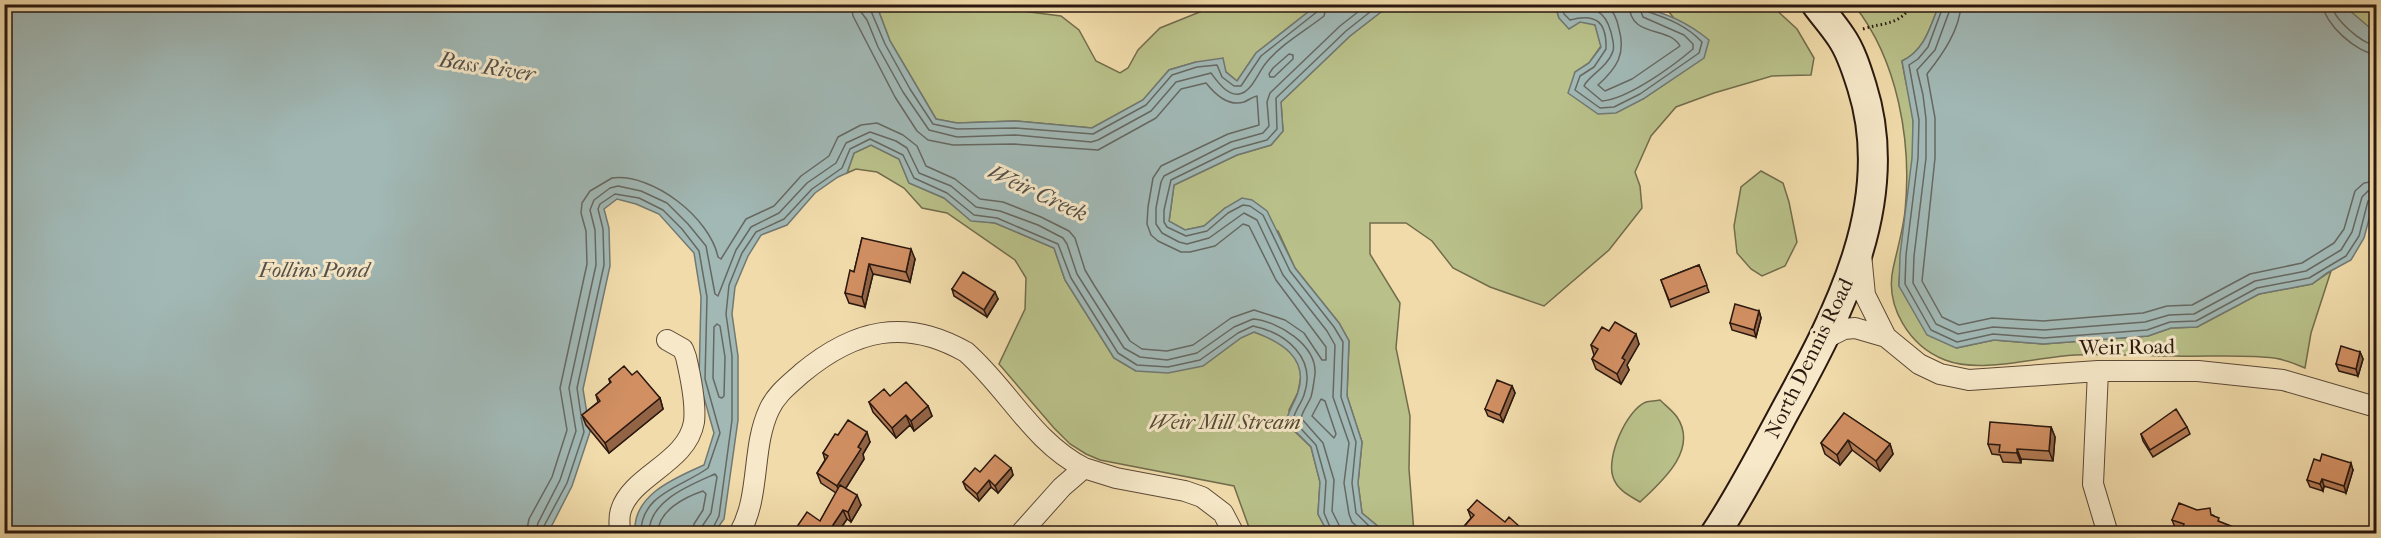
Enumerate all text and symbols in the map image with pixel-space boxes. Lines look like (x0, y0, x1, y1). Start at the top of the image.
water label: Bass River (436, 46, 539, 88)
water label: Weir Creek (984, 159, 1092, 227)
water label: Follins Pond (258, 257, 372, 283)
street label: North Dennis Road (1760, 274, 1858, 442)
street label: Weir Road (2078, 334, 2176, 360)
park label: Weir Mill Stream (1149, 410, 1301, 434)

